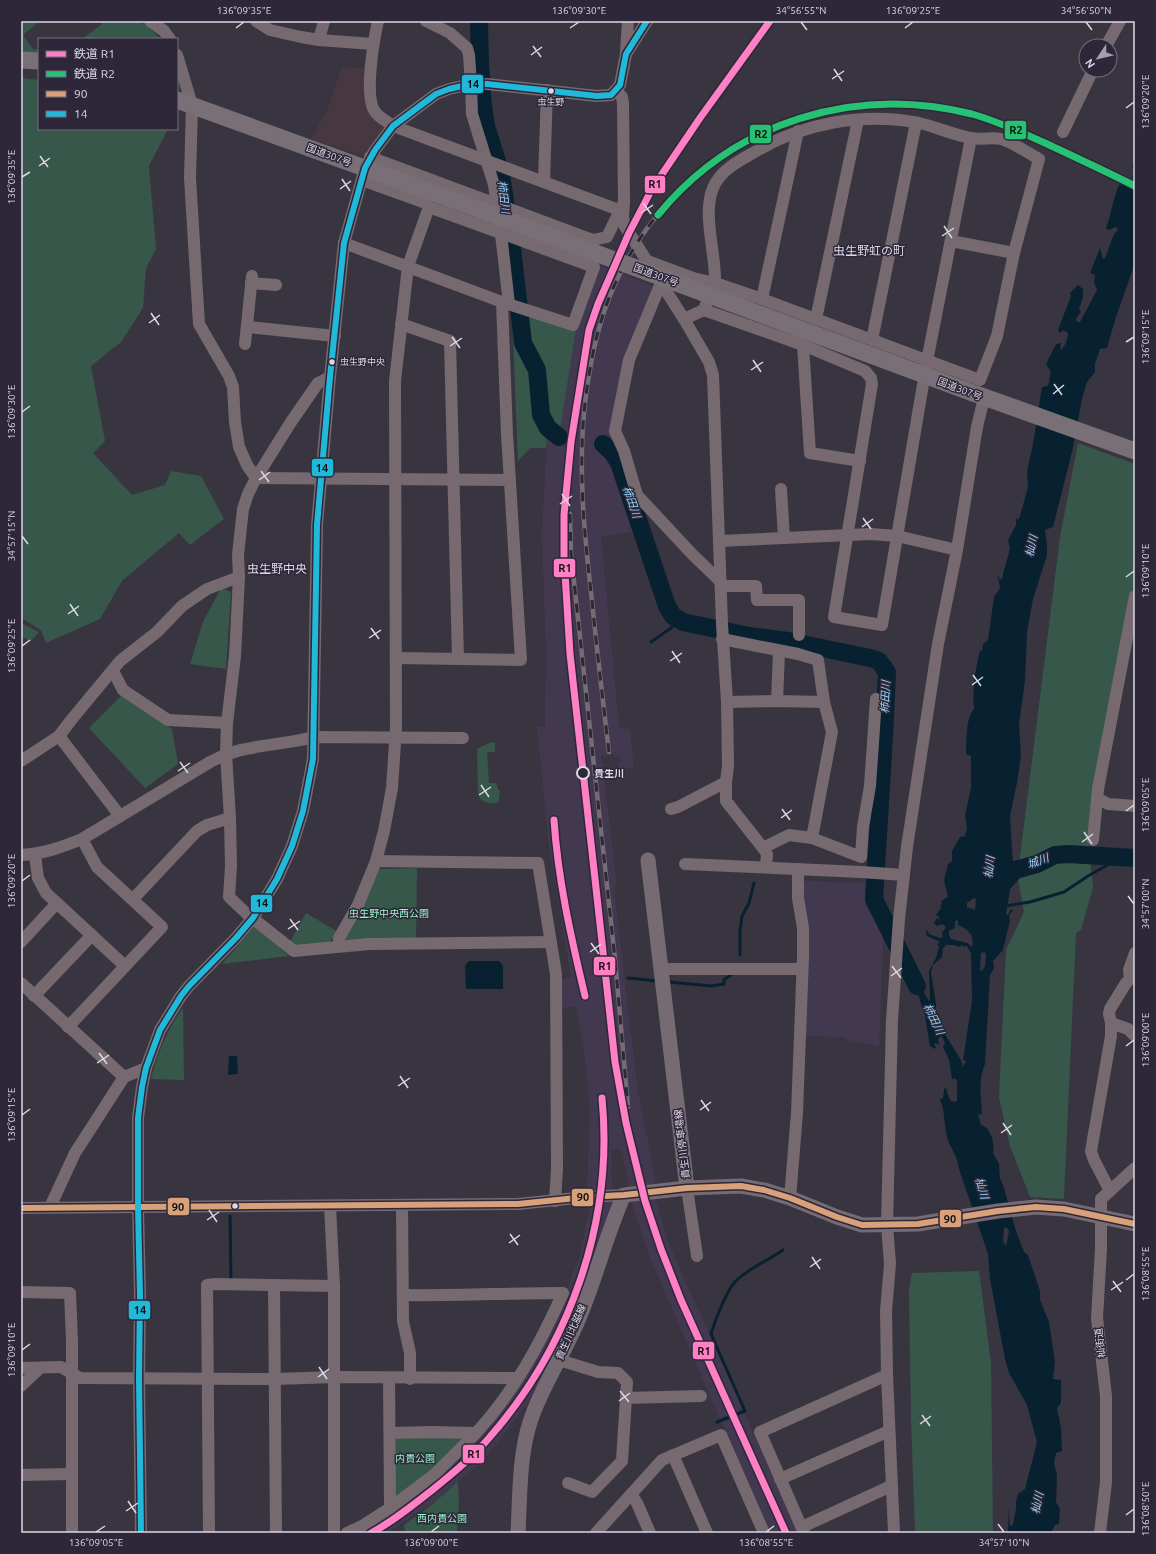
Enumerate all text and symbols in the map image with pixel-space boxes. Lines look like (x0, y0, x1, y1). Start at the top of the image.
text: 136°09'35"E (217, 5, 272, 16)
text: 136°09'30"E (552, 5, 607, 16)
text: 34°56'55"N (776, 5, 826, 16)
text: 136°09'25"E (886, 5, 941, 16)
text: 34°56'50"N (1061, 5, 1111, 16)
legend (38, 38, 178, 130)
north arrow (1078, 38, 1118, 78)
text: 鉄道 R1 (74, 47, 115, 60)
text: N (1083, 57, 1097, 71)
text: 鉄道 R2 (74, 67, 115, 80)
line badge: 14 (461, 74, 484, 94)
text: 136°09'20"E (1140, 74, 1151, 129)
text: 14 (467, 78, 479, 90)
marker: 虫生野 (546, 86, 556, 96)
text: 90 (74, 87, 88, 100)
place label: 虫生野 (537, 97, 565, 107)
text: 14 (74, 107, 88, 120)
line badge: R2 (1004, 120, 1027, 140)
line badge: R2 (749, 124, 772, 144)
text: R2 (1009, 124, 1023, 136)
text: R2 (754, 128, 768, 140)
street label: 国道307号 (305, 142, 353, 168)
text: 136°09'35"E (6, 149, 17, 204)
line badge: R1 (644, 175, 666, 194)
text: R1 (648, 178, 662, 190)
water label: 柿田川 (496, 180, 512, 215)
district label: 虫生野虹の町 (833, 244, 905, 257)
street label: 国道307号 (632, 262, 680, 288)
text: 136°09'15"E (1140, 309, 1151, 364)
marker: 虫生野中央 (327, 357, 337, 367)
place label: 虫生野中央 (340, 357, 385, 367)
street label: 国道307号 (936, 375, 984, 403)
text: 136°09'30"E (6, 384, 17, 439)
line badge: 14 (311, 458, 334, 477)
text: 14 (316, 462, 328, 474)
water label: 柿田川 (621, 484, 643, 520)
text: 34°57'15"N (6, 511, 17, 561)
water label: 杣川 (1023, 533, 1039, 558)
text: 136°09'10"E (1140, 543, 1151, 598)
line badge: R1 (553, 558, 576, 578)
district label: 虫生野中央 (247, 562, 307, 575)
text: R1 (558, 562, 572, 574)
text: 136°09'25"E (6, 618, 17, 673)
water label: 柿田川 (878, 679, 892, 714)
marker: 貴生川 (576, 766, 590, 780)
place label: 貴生川 (594, 768, 624, 779)
text: 136°09'05"E (1140, 777, 1151, 832)
water label: 城川 (1026, 851, 1051, 870)
text: 136°09'20"E (6, 853, 17, 908)
water label: 杣川 (982, 854, 996, 879)
text: 34°57'00"N (1140, 879, 1151, 929)
line badge: 14 (250, 894, 273, 913)
text: 14 (256, 897, 268, 909)
park label: 虫生野中央西公園 (349, 908, 429, 919)
line badge: R1 (593, 956, 616, 976)
text: R1 (598, 960, 612, 972)
water label: 柿田川 (921, 1002, 947, 1037)
text: 136°09'00"E (1140, 1012, 1151, 1067)
text: 136°09'15"E (6, 1087, 17, 1142)
street label: 貴生川停車場線 (672, 1109, 692, 1179)
water label: 杣川 (973, 1176, 991, 1201)
line badge: 90 (571, 1188, 594, 1207)
text: 90 (577, 1191, 589, 1203)
line badge: 90 (167, 1197, 190, 1216)
text: 90 (172, 1201, 184, 1213)
unlabelled marker (230, 1201, 240, 1211)
line badge: 90 (939, 1209, 962, 1228)
text: 90 (944, 1213, 956, 1225)
text: 136°08'55"E (1140, 1246, 1151, 1301)
line badge: 14 (128, 1300, 151, 1320)
street label: 貴生川北脇線 (554, 1302, 588, 1362)
text: 14 (134, 1304, 146, 1316)
text: 136°09'10"E (6, 1322, 17, 1377)
street label: 杣街道 (1093, 1327, 1107, 1359)
line badge: R1 (692, 1341, 715, 1360)
text: R1 (697, 1345, 711, 1357)
line badge: R1 (462, 1444, 485, 1464)
text: R1 (467, 1448, 481, 1460)
park label: 内貴公園 (395, 1453, 435, 1464)
text: 136°08'50"E (1140, 1481, 1151, 1536)
water label: 杣川 (1029, 1490, 1045, 1515)
park label: 西内貴公園 (417, 1513, 467, 1524)
text: 136°09'05"E (69, 1537, 124, 1548)
text: 136°09'00"E (404, 1537, 459, 1548)
text: 136°08'55"E (739, 1537, 794, 1548)
text: 34°57'10"N (979, 1537, 1029, 1548)

